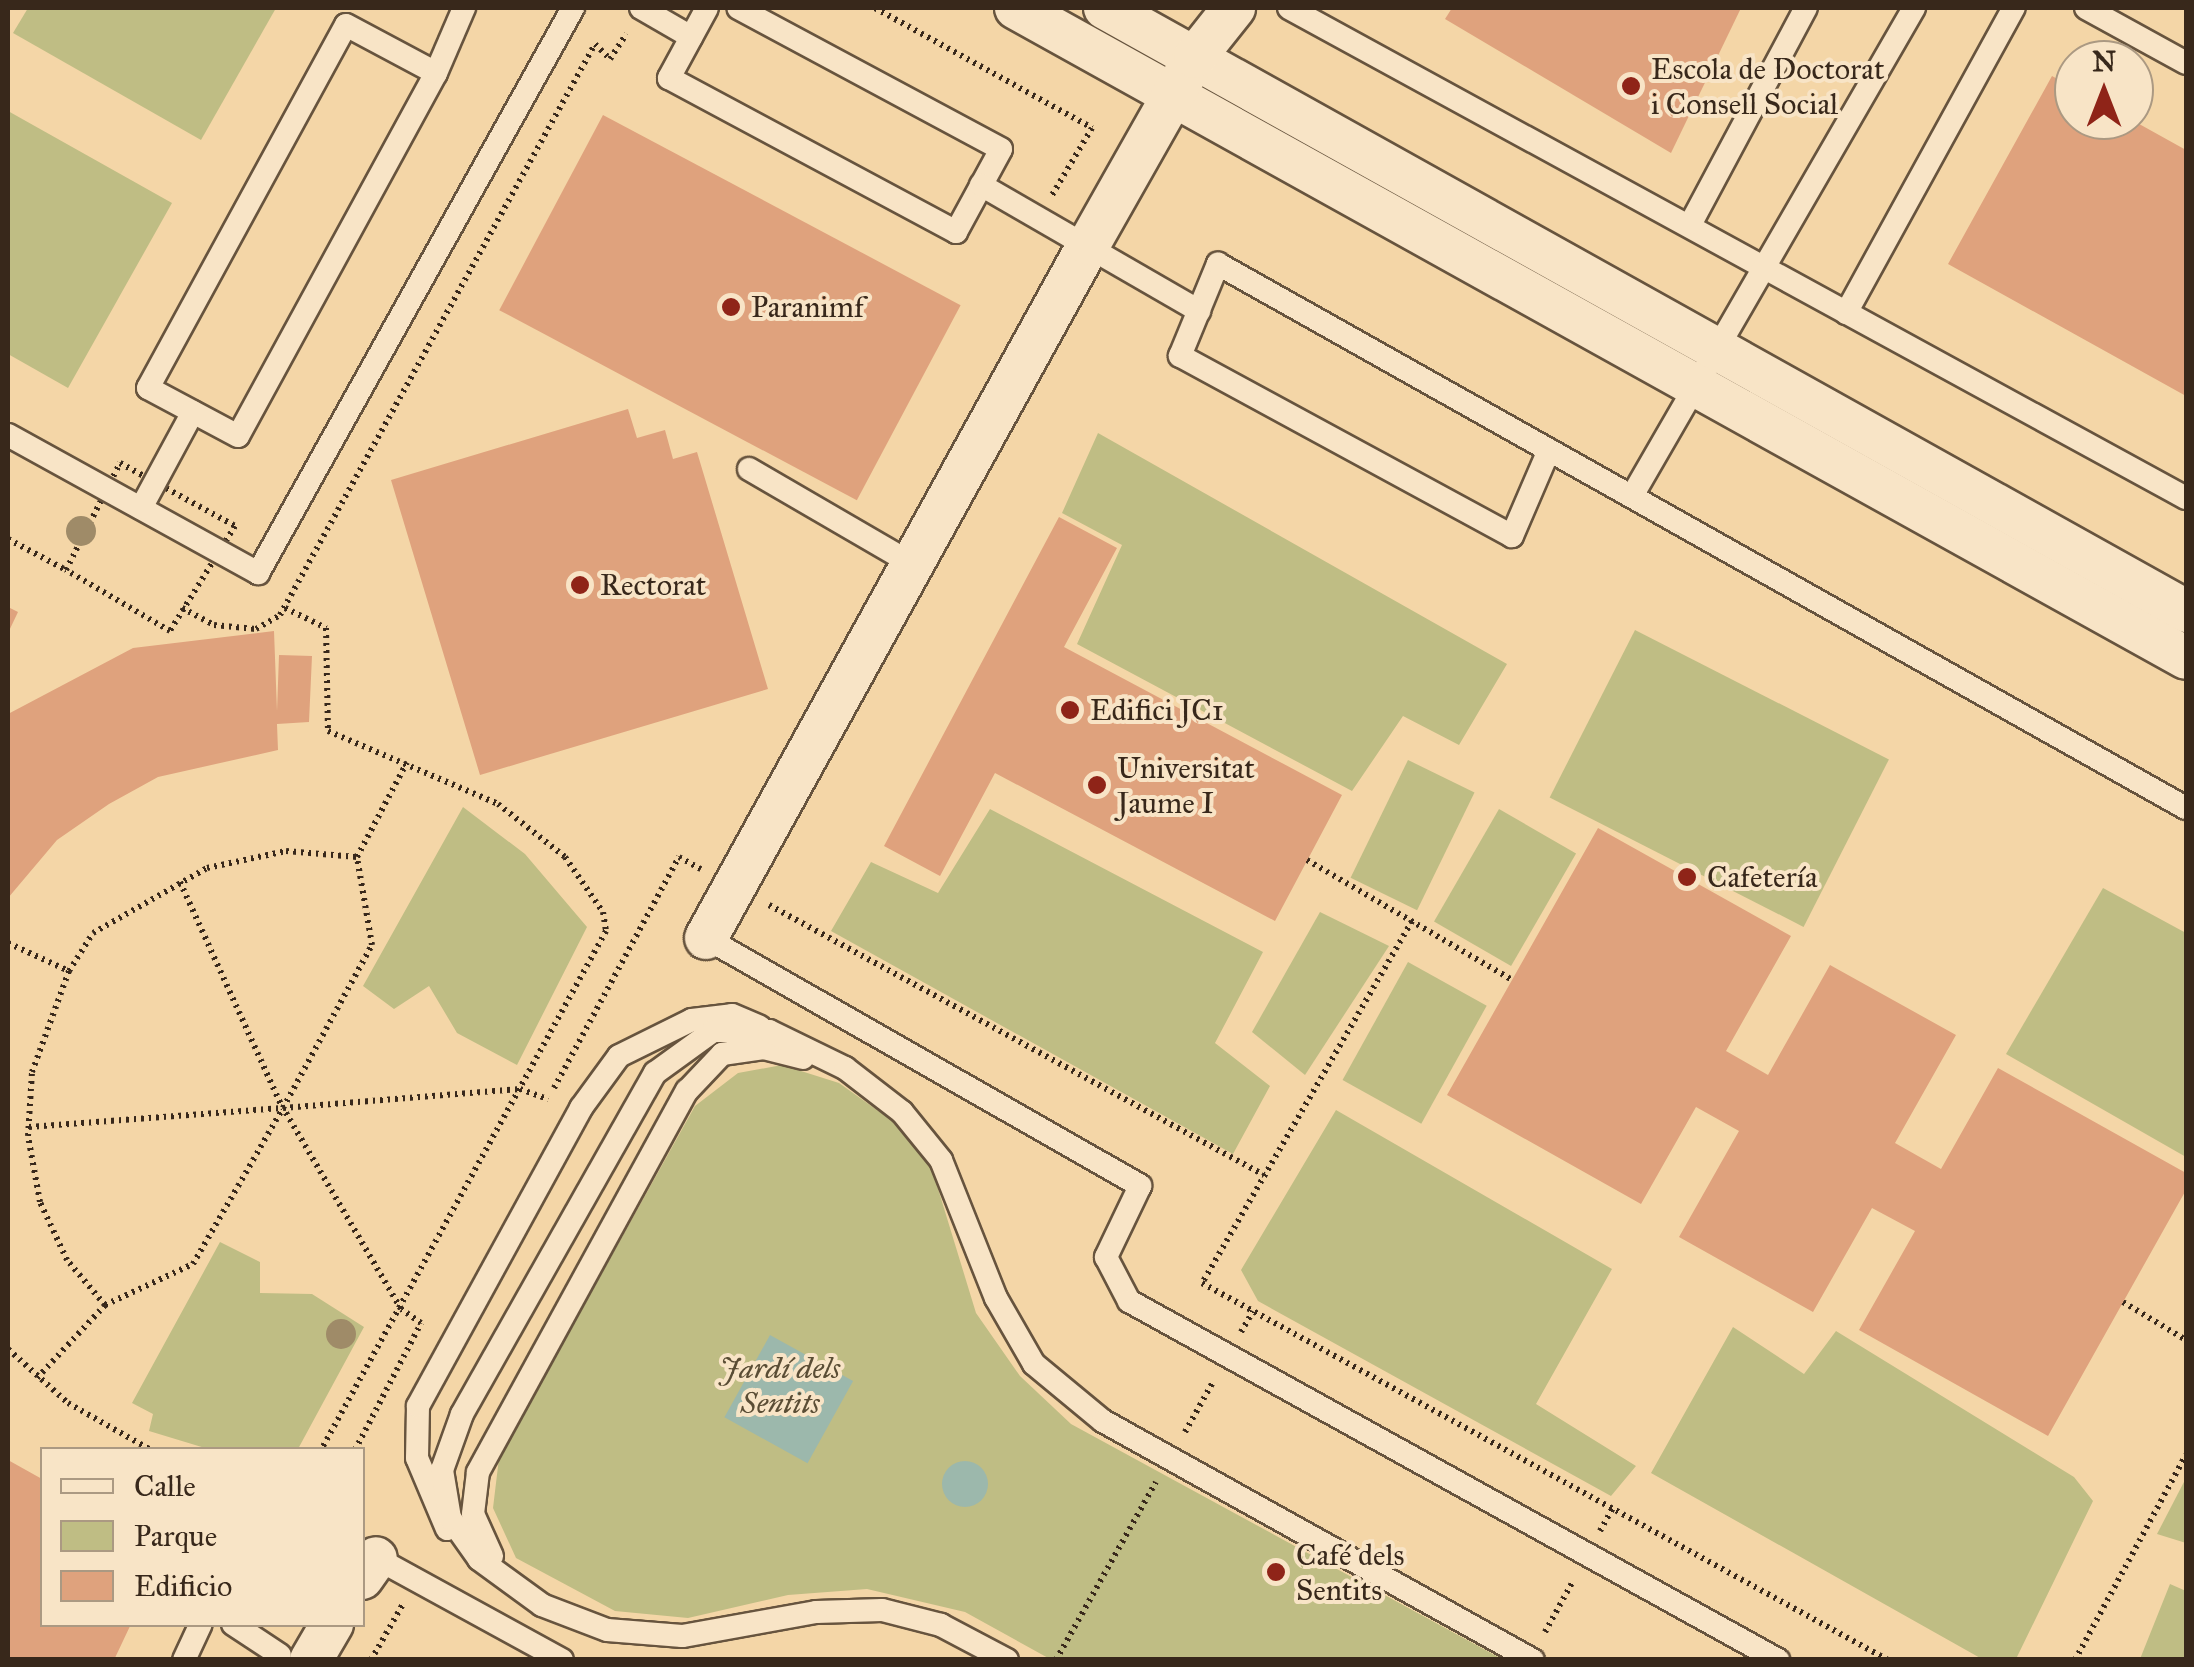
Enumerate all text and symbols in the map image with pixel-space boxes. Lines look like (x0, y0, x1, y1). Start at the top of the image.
north arrow (2054, 40, 2154, 140)
text: N (2092, 44, 2116, 79)
place label: Escola de Doctorat i Consell Social (1651, 51, 1885, 122)
marker: Escola de Doctorat i Consell Social (1620, 75, 1642, 97)
place label: Paranimf (751, 289, 864, 325)
marker: Paranimf (720, 296, 742, 318)
place label: Rectorat (600, 567, 706, 603)
marker: Rectorat (569, 574, 591, 596)
place label: Edifici JC1 (1090, 692, 1224, 728)
marker: Edifici JC1 (1059, 699, 1081, 721)
place label: Universitat Jaume I (1117, 750, 1255, 820)
marker: Universitat Jaume I (1086, 774, 1108, 796)
place label: Cafetería (1707, 859, 1818, 895)
marker: Cafetería (1676, 866, 1698, 888)
park label: Jardí dels Sentits (720, 1350, 840, 1420)
legend (40, 1447, 365, 1627)
text: Calle (134, 1468, 196, 1504)
text: Parque (134, 1518, 217, 1554)
place label: Café dels Sentits (1296, 1537, 1405, 1608)
marker: Café dels Sentits (1265, 1561, 1287, 1583)
text: Edificio (134, 1568, 232, 1604)

